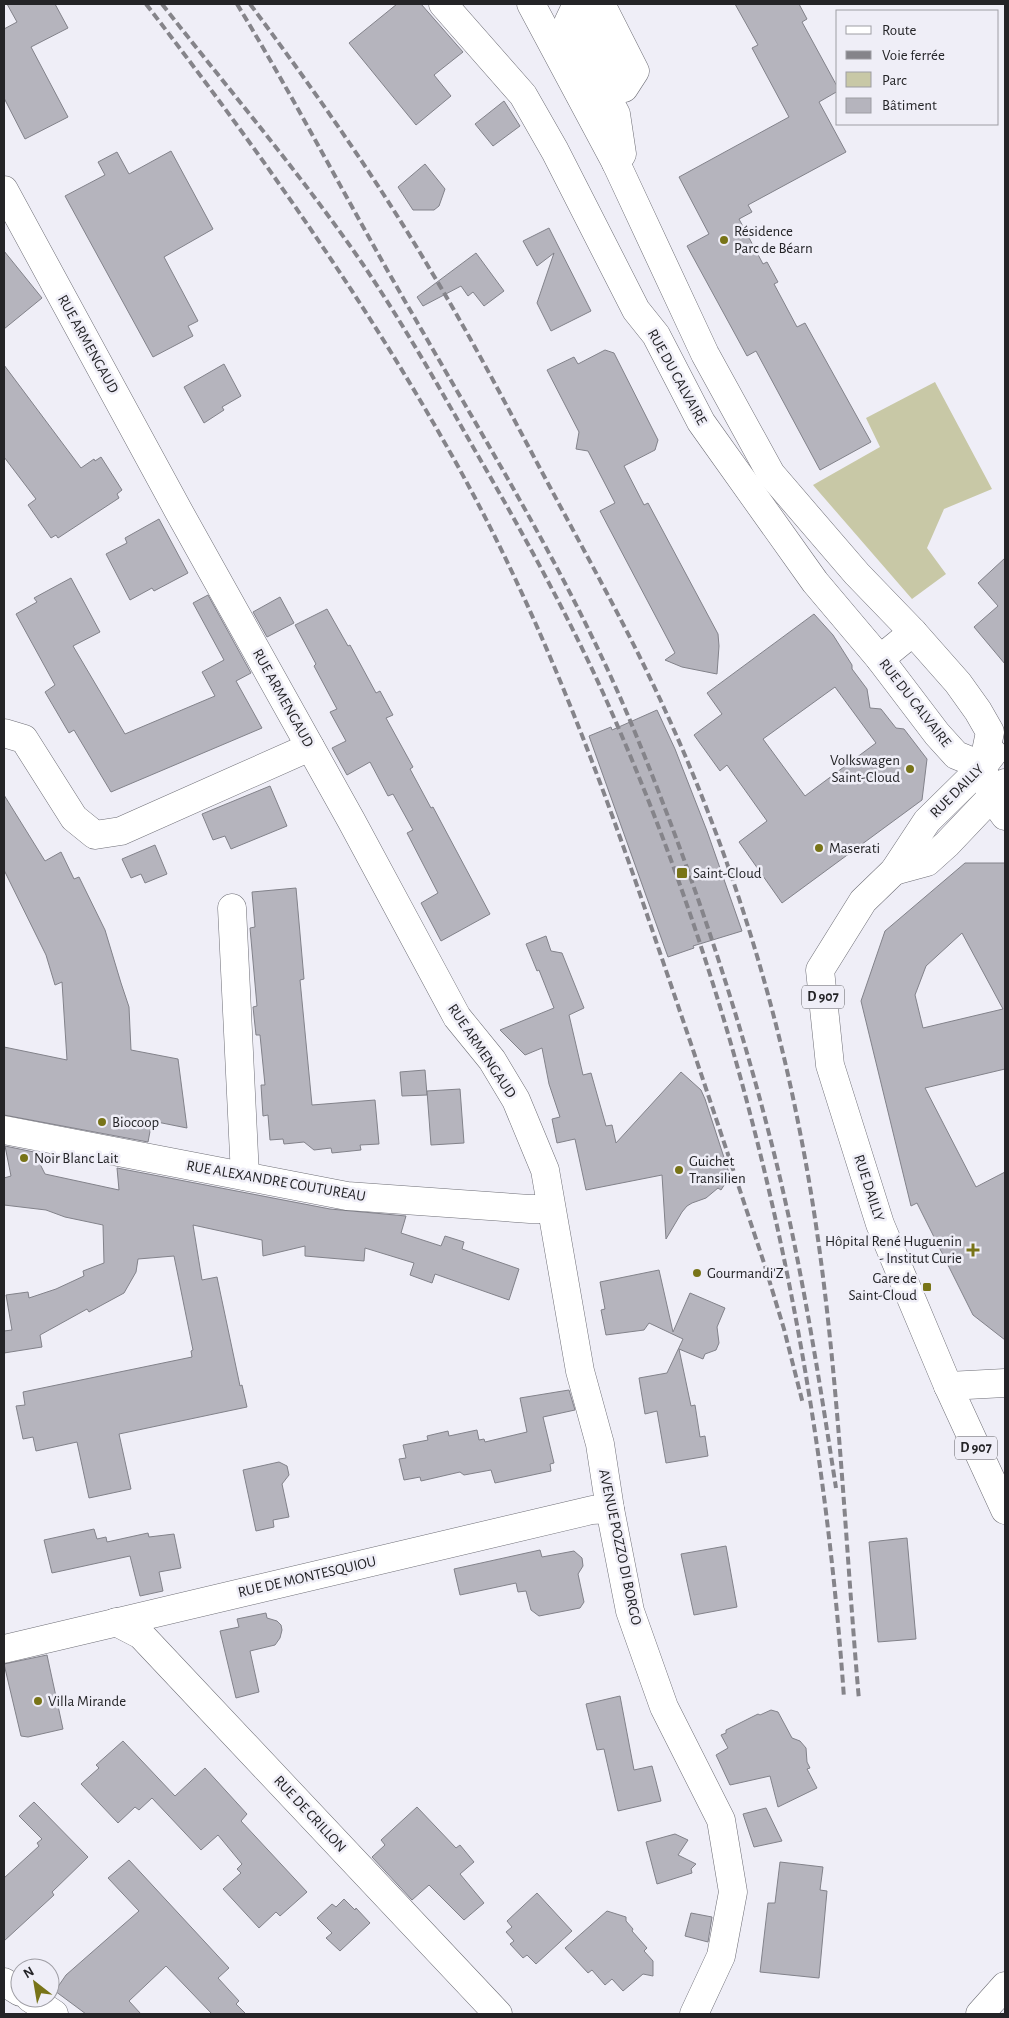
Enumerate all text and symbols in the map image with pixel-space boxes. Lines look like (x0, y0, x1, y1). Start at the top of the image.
legend (836, 10, 999, 125)
text: Route (882, 23, 916, 38)
text: Voie ferrée (882, 48, 945, 63)
text: Parc (882, 73, 907, 88)
text: Bâtiment (882, 98, 937, 113)
place label: Résidence Parc de Béarn (734, 224, 813, 256)
marker: Résidence Parc de Béarn (718, 234, 730, 246)
street label: RUE ARMENGAUD (55, 292, 121, 396)
street label: RUE DU CALVAIRE (644, 327, 710, 427)
street label: RUE ARMENGAUD (250, 646, 316, 750)
street label: RUE DU CALVAIRE (876, 656, 954, 750)
place label: Volkswagen Saint-Cloud (830, 753, 900, 785)
street label: RUE DAILLY (927, 761, 987, 821)
marker: Volkswagen Saint-Cloud (904, 763, 916, 775)
place label: Maserati (829, 841, 880, 856)
marker: Maserati (813, 842, 825, 854)
marker: Saint-Cloud (675, 866, 689, 880)
place label: Saint-Cloud (693, 866, 762, 881)
road number: D 907 (802, 986, 844, 1009)
street label: RUE ARMENGAUD (445, 1001, 519, 1101)
place label: Biocoop (112, 1115, 159, 1130)
marker: Biocoop (96, 1116, 108, 1128)
place label: Noir Blanc Lait (34, 1151, 119, 1166)
marker: Noir Blanc Lait (18, 1152, 30, 1164)
street label: RUE DAILLY (851, 1153, 887, 1223)
place label: Guichet Transilien (689, 1154, 746, 1186)
street label: RUE ALEXANDRE COUTUREAU (185, 1158, 367, 1204)
marker: Guichet Transilien (673, 1164, 685, 1176)
place label: Hôpital René Huguenin - Institut Curie (825, 1234, 962, 1266)
marker: Hôpital René Huguenin - Institut Curie (966, 1243, 980, 1257)
place label: Gourmandi'Z (707, 1266, 784, 1281)
marker: Gourmandi'Z (691, 1267, 703, 1279)
place label: Gare de Saint-Cloud (848, 1271, 917, 1303)
marker: Gare de Saint-Cloud (921, 1281, 933, 1293)
road number: D 907 (955, 1436, 997, 1460)
street label: AVENUE POZZO DI BORGO (596, 1468, 644, 1626)
street label: RUE DE MONTESQUIOU (237, 1554, 377, 1600)
place label: Villa Mirande (48, 1694, 126, 1709)
marker: Villa Mirande (32, 1695, 44, 1707)
street label: RUE DE CRILLON (271, 1773, 349, 1855)
north arrow (10, 1958, 60, 2008)
text: N (21, 1964, 37, 1981)

